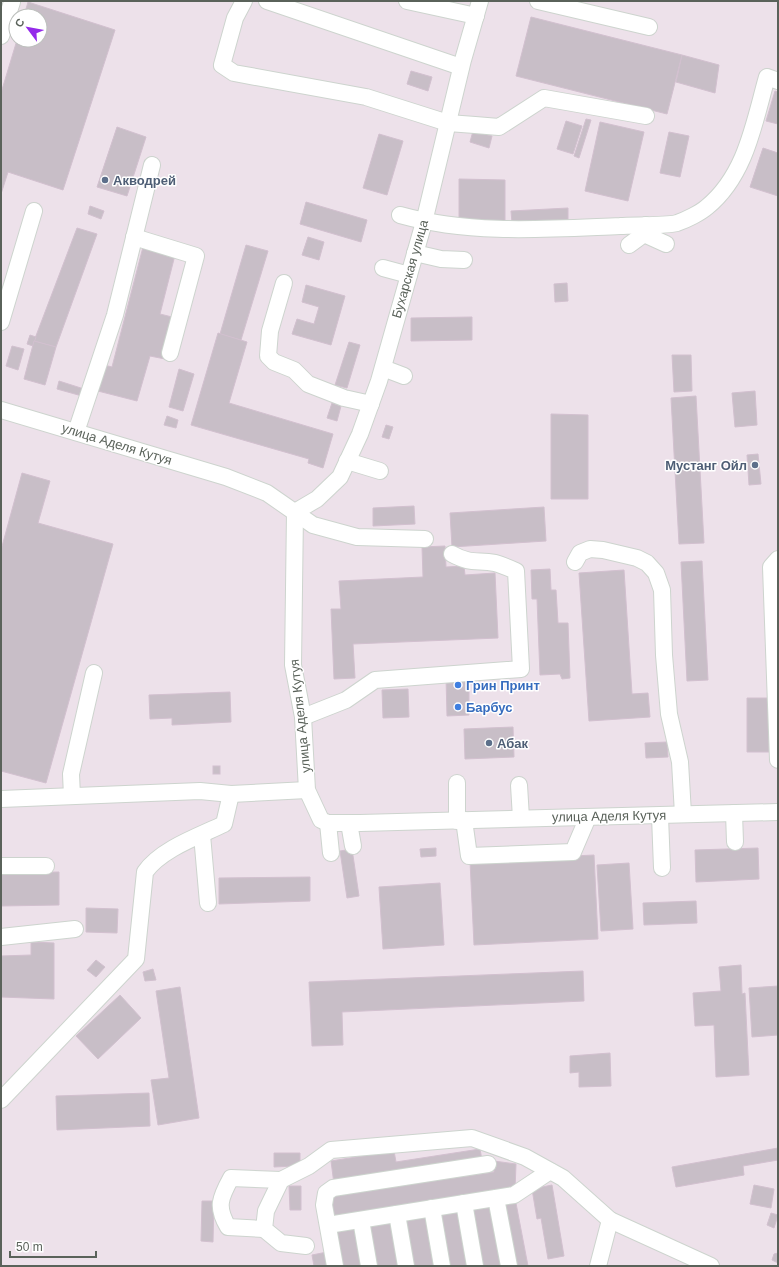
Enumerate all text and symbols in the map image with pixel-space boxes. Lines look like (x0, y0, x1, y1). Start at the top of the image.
north arrow (8, 8, 48, 48)
text: С (12, 16, 27, 29)
place label: Акводрей (113, 173, 176, 188)
marker: Акводрей (100, 175, 110, 185)
street label: Бухарская улица (389, 217, 431, 320)
street label: улица Аделя Кутуя (60, 420, 174, 468)
place label: Мустанг Ойл (665, 458, 747, 473)
marker: Мустанг Ойл (750, 460, 760, 470)
street label: улица Аделя Кутуя (287, 658, 313, 774)
place label: Грин Принт (466, 678, 540, 693)
marker: Грин Принт (453, 680, 463, 690)
place label: Барбус (466, 700, 513, 715)
marker: Барбус (453, 702, 463, 712)
place label: Абак (497, 736, 528, 751)
marker: Абак (484, 738, 494, 748)
street label: улица Аделя Кутуя (552, 808, 666, 824)
scale bar (10, 1233, 96, 1259)
text: 50 m (16, 1240, 43, 1254)

